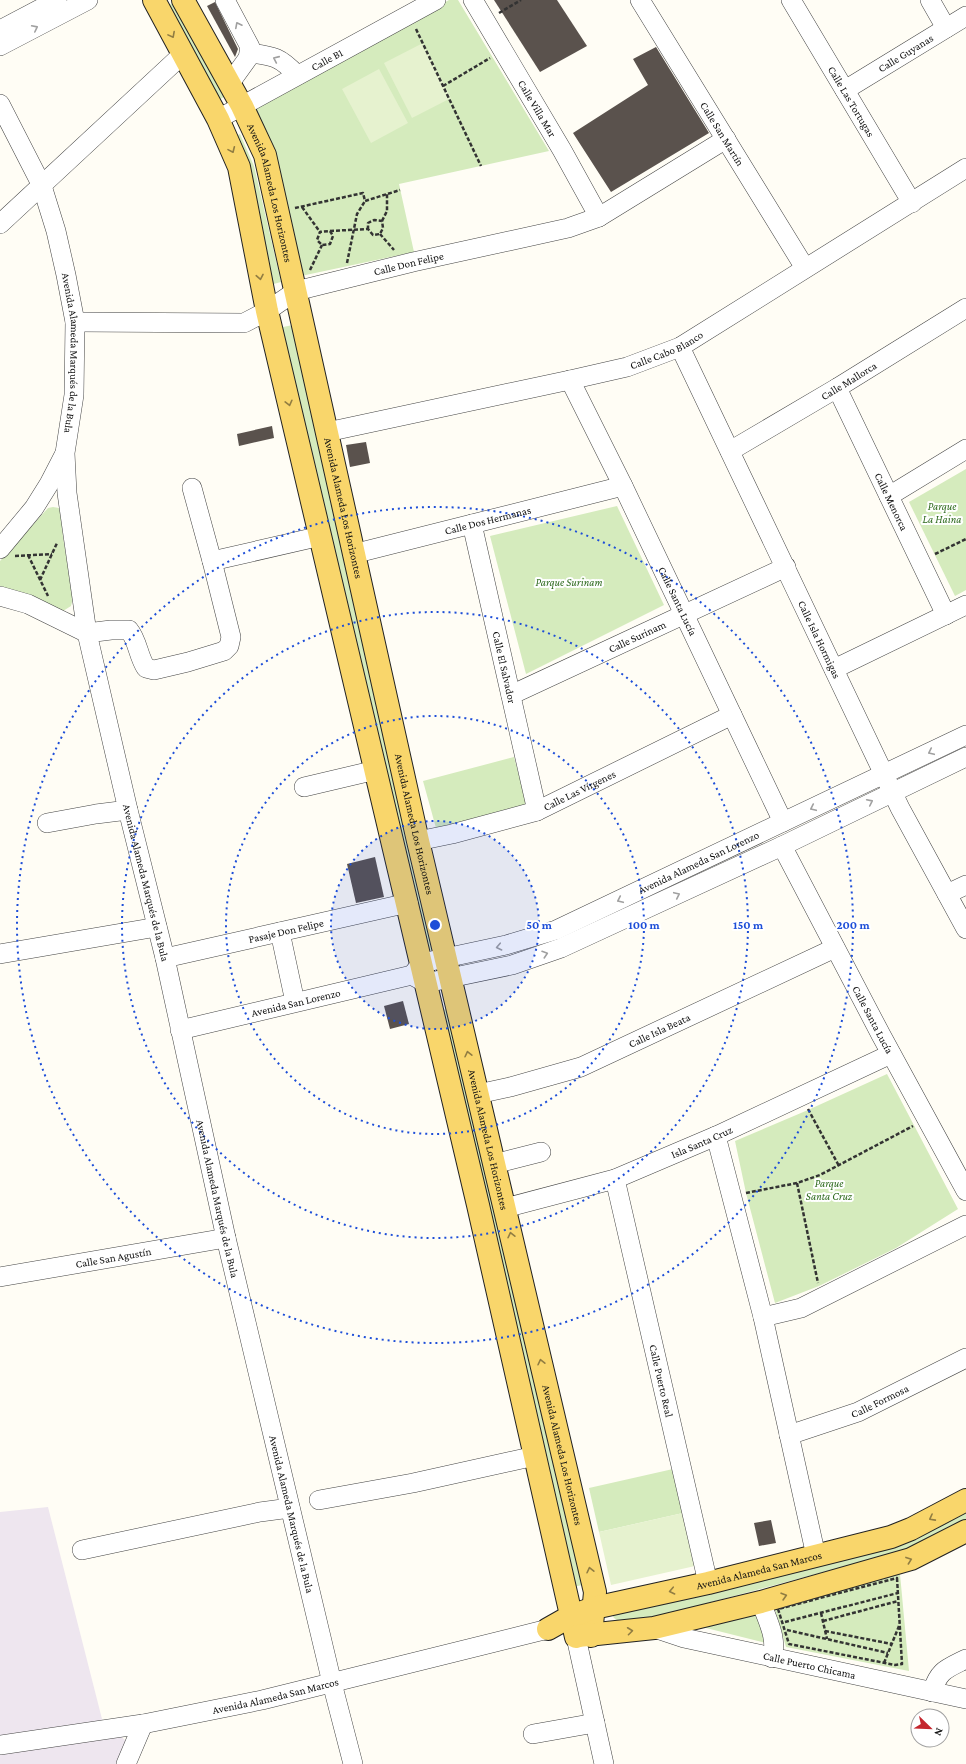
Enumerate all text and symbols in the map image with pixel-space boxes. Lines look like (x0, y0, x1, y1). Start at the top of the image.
one-way arrow (236, 22, 243, 29)
one-way arrow (30, 25, 38, 33)
one-way arrow (168, 30, 175, 38)
street label: Calle Guyanas (876, 32, 935, 74)
street label: Calle B1 (309, 46, 345, 73)
one-way arrow (273, 55, 280, 63)
street label: Calle Las Tortugas (826, 64, 877, 139)
street label: Calle Villa Mar (516, 78, 559, 139)
street label: Calle San Martín (698, 99, 747, 168)
street label: Avenida Alameda Los Horizontes (245, 121, 295, 263)
one-way arrow (227, 147, 235, 154)
street label: Calle Don Felipe (372, 249, 445, 278)
street label: Avenida Alameda Marqués de la Bula (60, 272, 81, 434)
one-way arrow (256, 273, 264, 280)
street label: Calle Cabo Blanco (628, 328, 706, 371)
street label: Calle Mallorca (819, 359, 879, 402)
one-way arrow (285, 400, 293, 406)
street label: Avenida Alameda Los Horizontes (322, 436, 365, 580)
street label: Calle Menorca (873, 471, 911, 533)
park label: Parque La Haina (923, 500, 961, 525)
street label: Calle Dos Hermanas (443, 503, 532, 537)
street label: Calle Santa Lucía (656, 565, 699, 638)
park label: Parque Surinam (536, 576, 602, 589)
street label: Calle Isla Hormigas (796, 598, 843, 680)
street label: Calle Surinam (606, 618, 668, 655)
street label: Calle El Salvador (490, 630, 518, 705)
one-way arrow (927, 747, 935, 755)
street label: Avenida Alameda Los Horizontes (393, 752, 436, 896)
street label: Calle Las Vírgenes (541, 767, 618, 813)
one-way arrow (866, 800, 873, 807)
street label: Avenida Alameda Marqués de la Bula (121, 803, 172, 962)
one-way arrow (810, 803, 818, 811)
street label: Avenida Alameda San Lorenzo (636, 828, 761, 896)
one-way arrow (672, 892, 680, 900)
one-way arrow (617, 895, 624, 903)
street label: Pasaje Don Felipe (247, 916, 325, 945)
centre of rings (428, 918, 442, 932)
text: 50 m (526, 918, 553, 932)
text: 100 m (628, 918, 661, 932)
text: 150 m (733, 918, 764, 932)
text: 200 m (836, 918, 870, 932)
one-way arrow (496, 942, 502, 950)
one-way arrow (542, 950, 549, 958)
street label: Calle Santa Lucía (850, 984, 896, 1056)
street label: Avenida San Lorenzo (250, 986, 342, 1019)
street label: Calle Isla Beata (627, 1011, 692, 1050)
one-way arrow (465, 1051, 473, 1057)
street label: Avenida Alameda Los Horizontes (466, 1068, 511, 1211)
street label: Avenida Alameda Marqués de la Bula (194, 1118, 241, 1279)
street label: Isla Santa Cruz (669, 1123, 734, 1160)
park label: Parque Santa Cruz (806, 1177, 853, 1202)
one-way arrow (508, 1232, 516, 1238)
street label: Calle San Agustín (75, 1245, 152, 1270)
street label: Calle Puerto Real (647, 1343, 676, 1418)
one-way arrow (537, 1358, 545, 1365)
street label: Calle Formosa (849, 1382, 910, 1420)
street label: Avenida Alameda Los Horizontes (540, 1383, 585, 1526)
street label: Avenida Alameda Marqués de la Bula (267, 1434, 316, 1594)
one-way arrow (928, 1513, 936, 1521)
street label: Avenida Alameda San Marcos (695, 1549, 823, 1591)
one-way arrow (905, 1556, 912, 1564)
one-way arrow (586, 1567, 594, 1573)
one-way arrow (669, 1586, 676, 1594)
one-way arrow (780, 1592, 787, 1601)
one-way arrow (627, 1627, 633, 1636)
street label: Calle Puerto Chicama (762, 1649, 857, 1681)
street label: Avenida Alameda San Marcos (211, 1675, 340, 1716)
north arrow (910, 1708, 950, 1748)
text: N (932, 1726, 946, 1738)

